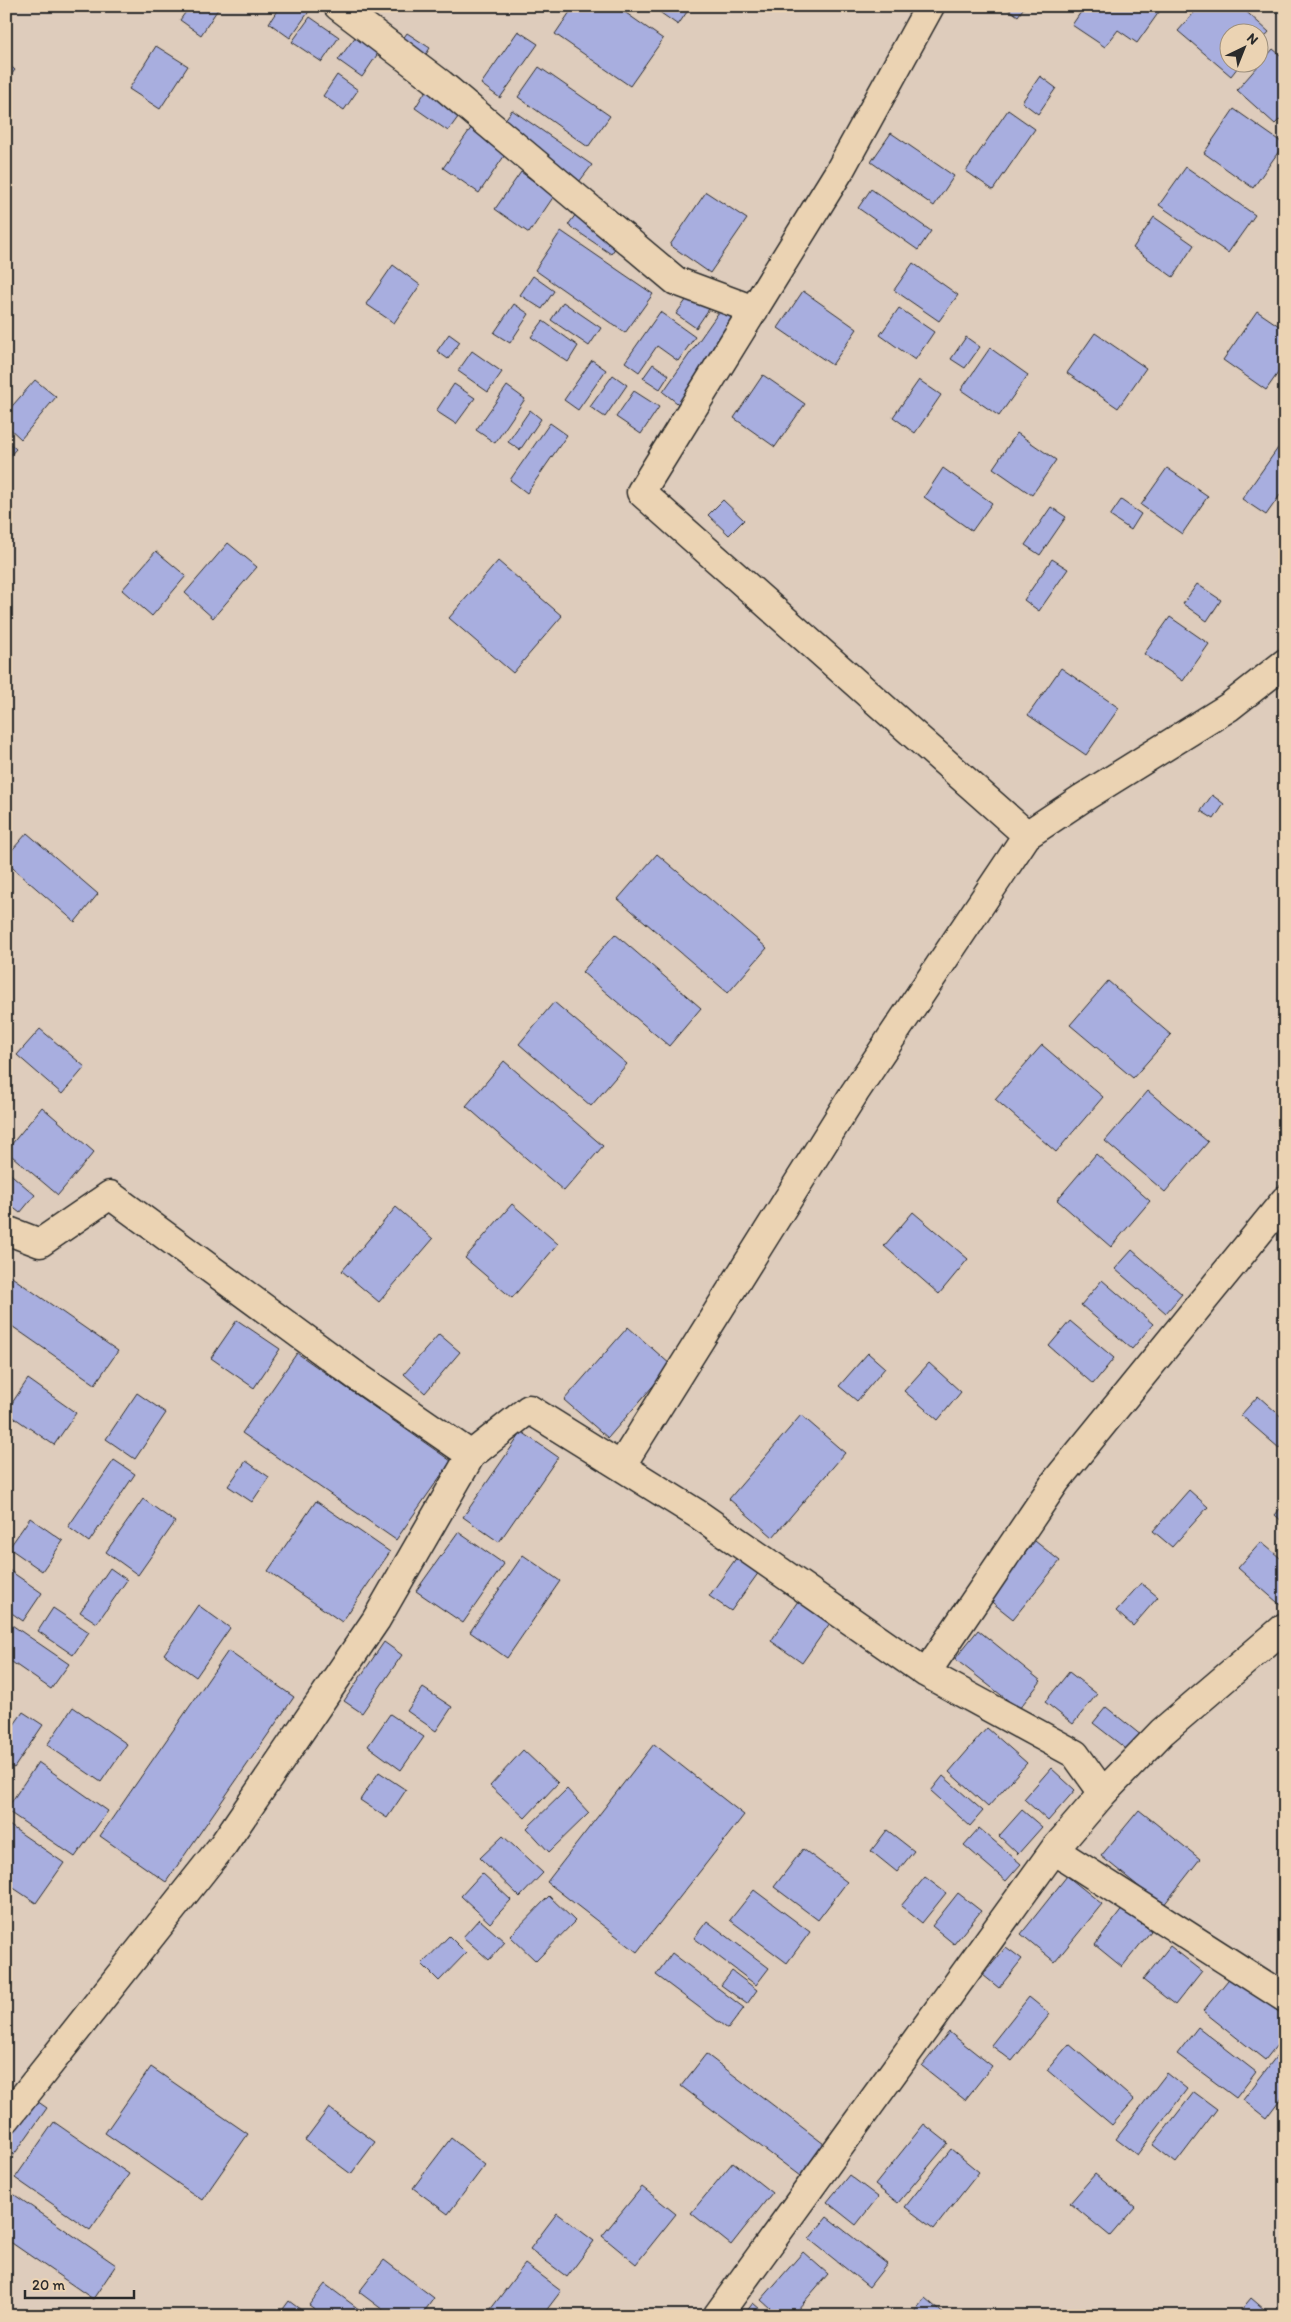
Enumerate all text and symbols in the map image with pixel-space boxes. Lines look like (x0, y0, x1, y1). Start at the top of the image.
north arrow (1218, 22, 1268, 72)
text: N (1243, 29, 1262, 48)
scale bar (25, 2267, 134, 2299)
text: 20 m (32, 2276, 66, 2294)

